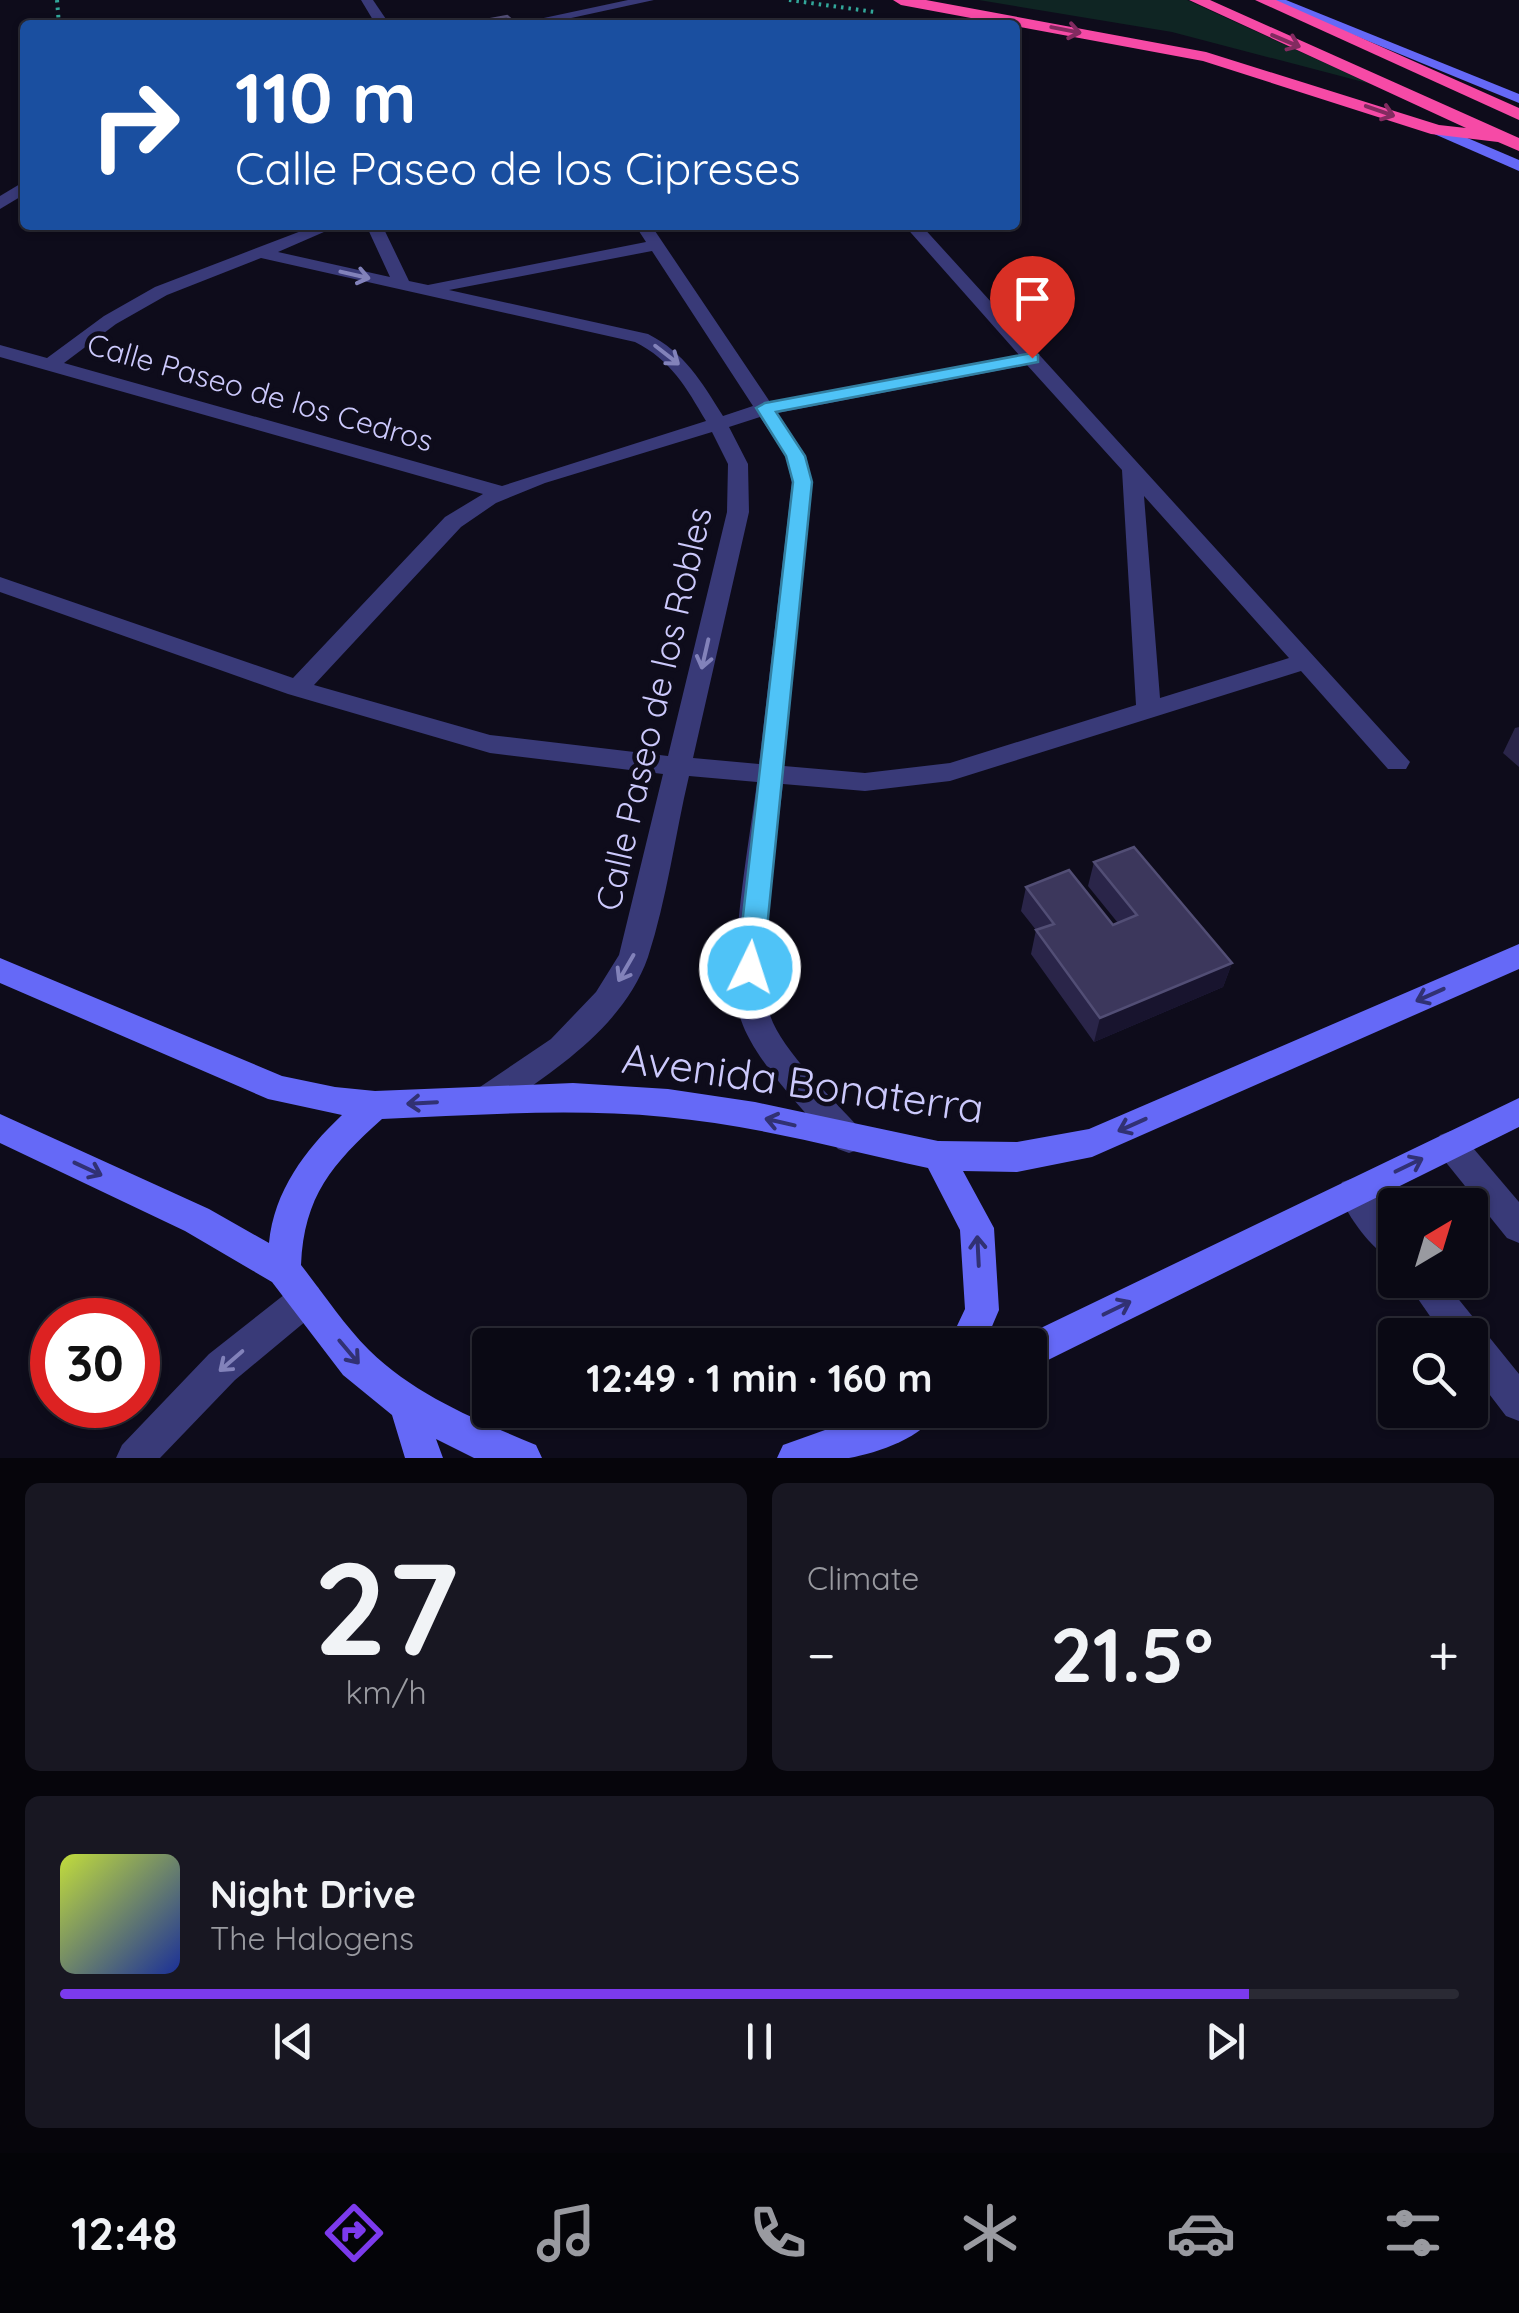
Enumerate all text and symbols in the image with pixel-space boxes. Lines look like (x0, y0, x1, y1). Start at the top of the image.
one-way arrow (1049, 21, 1081, 40)
one-way arrow (1270, 33, 1301, 51)
text: 110 m (235, 53, 417, 141)
icon: right (70, 60, 200, 190)
one-way arrow (1363, 103, 1394, 121)
text: Calle Paseo de los Cipreses (235, 140, 801, 196)
pin (990, 256, 1075, 359)
one-way arrow (338, 266, 370, 285)
icon: arrive (1005, 271, 1060, 326)
street label: Calle Paseo de los Cedros (83, 324, 437, 460)
one-way arrow (654, 344, 680, 366)
street label: Calle Paseo de los Robles (585, 503, 721, 915)
one-way arrow (695, 637, 713, 669)
position arrow (698, 916, 802, 1020)
one-way arrow (615, 953, 635, 982)
one-way arrow (1415, 987, 1446, 1005)
street label: Avenida Bonaterra (619, 1031, 987, 1134)
one-way arrow (407, 1094, 439, 1113)
one-way arrow (765, 1112, 797, 1130)
one-way arrow (1117, 1117, 1148, 1135)
one-way arrow (1394, 1155, 1424, 1174)
one-way arrow (73, 1161, 103, 1180)
north arrow (1378, 1188, 1488, 1298)
map controls (1378, 1188, 1488, 1428)
one-way arrow (969, 1235, 988, 1267)
speed limit sign: 30 (30, 1298, 160, 1428)
one-way arrow (1102, 1298, 1132, 1317)
button: search (1378, 1318, 1488, 1428)
one-way arrow (338, 1339, 360, 1365)
one-way arrow (218, 1349, 244, 1371)
text: 12:49 · 1 min · 160 m (586, 1354, 933, 1402)
text: 27 (313, 1525, 459, 1688)
text: Climate (807, 1558, 919, 1598)
text: 21.5° (1050, 1607, 1213, 1701)
text: − (807, 1620, 836, 1689)
text: + (1428, 1620, 1459, 1689)
text: km/h (345, 1672, 427, 1712)
text: Night Drive (210, 1870, 416, 1918)
text: The Halogens (210, 1918, 414, 1958)
icon: previous (266, 2014, 321, 2069)
icon: pause (732, 2014, 787, 2069)
icon: next (1198, 2014, 1253, 2069)
icon: directions (319, 2198, 389, 2268)
icon: music (531, 2198, 601, 2268)
icon: phone (743, 2198, 813, 2268)
icon: climate (955, 2198, 1025, 2268)
icon: car (1166, 2198, 1236, 2268)
icon: filters (1378, 2198, 1448, 2268)
text: 12:48 (71, 2205, 177, 2261)

